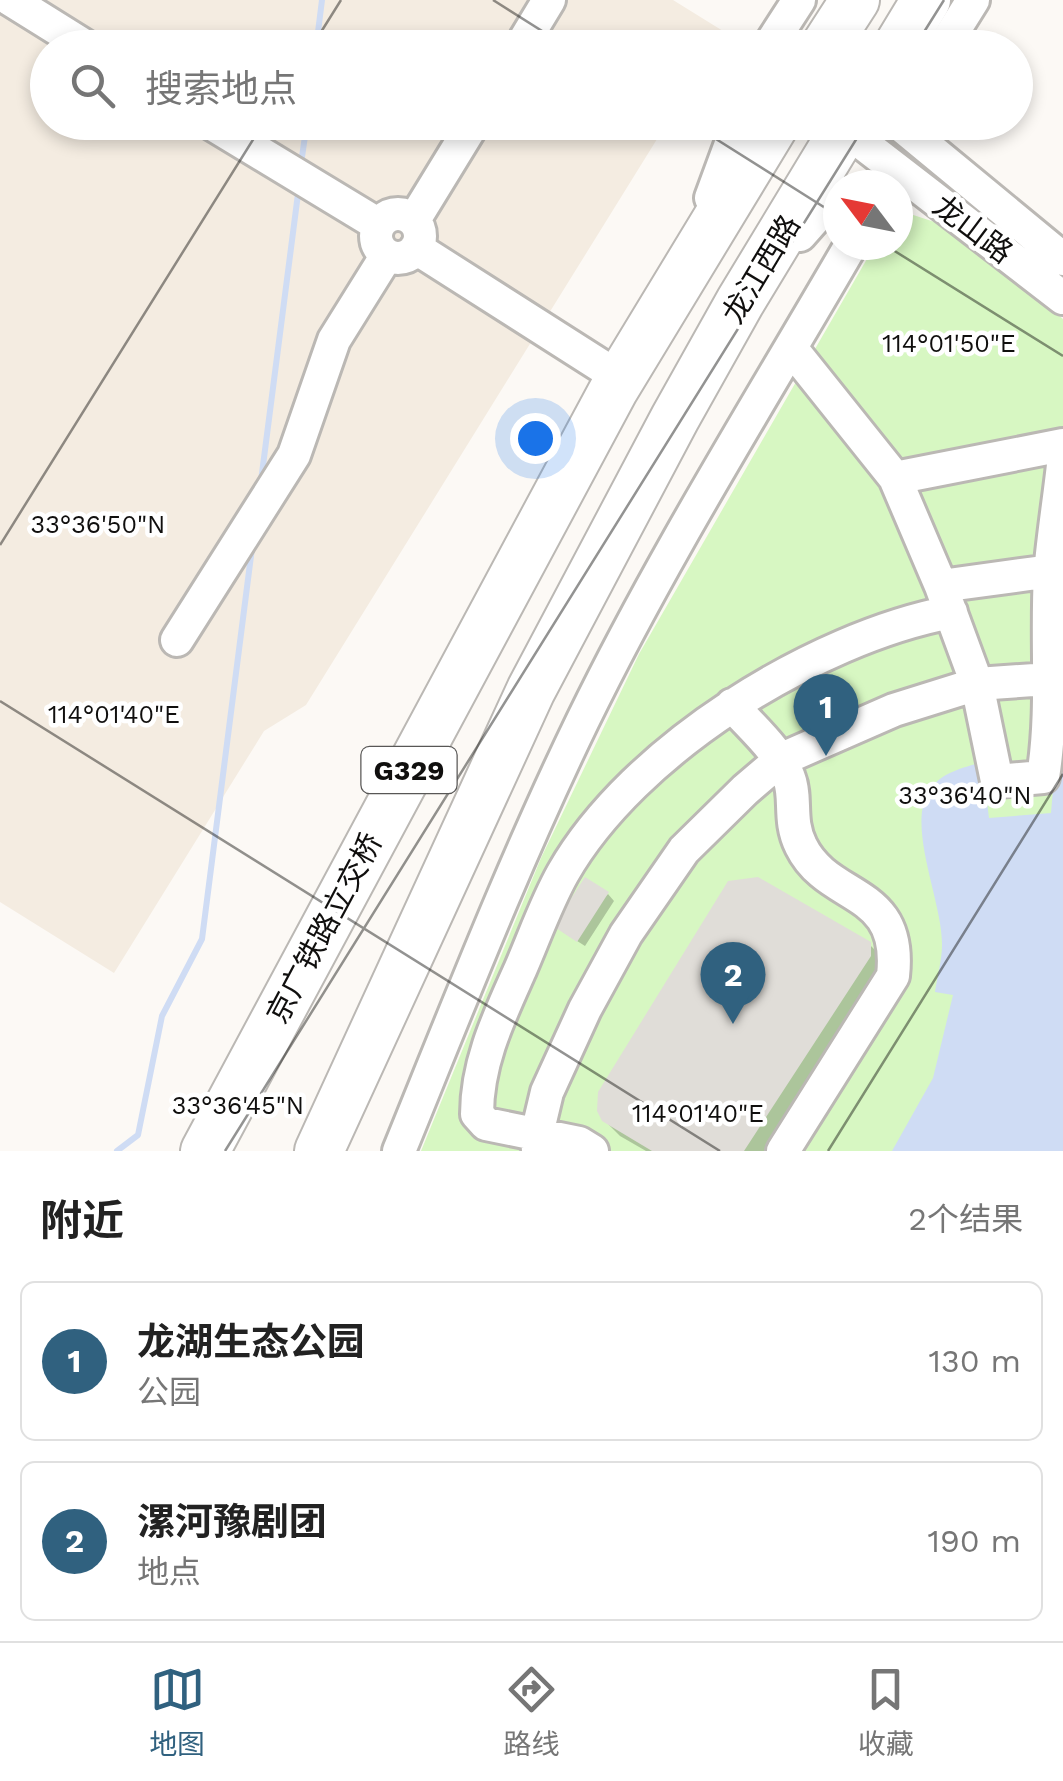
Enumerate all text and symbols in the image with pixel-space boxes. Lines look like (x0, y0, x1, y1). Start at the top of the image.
search box (30, 30, 1033, 140)
icon: search (65, 58, 120, 113)
text: 搜索地点 (145, 67, 297, 111)
north arrow (823, 170, 913, 260)
street label: 龙山路 (927, 188, 1019, 270)
street label: 龙江西路 (715, 209, 807, 329)
text: 114°01'50"E (882, 329, 1016, 358)
your location (510, 413, 561, 464)
text: 33°36'50"N (31, 510, 165, 539)
pin: 1 (794, 674, 858, 756)
text: 114°01'40"E (48, 700, 180, 729)
road number: G329 (362, 747, 456, 793)
text: 33°36'40"N (898, 781, 1032, 810)
street label: 京广铁路立交桥 (259, 827, 389, 1029)
pin: 2 (700, 942, 766, 1024)
text: 33°36'45"N (172, 1091, 304, 1120)
text: 114°01'40"E (632, 1099, 764, 1128)
text: 附近 (40, 1196, 124, 1245)
text: 2个结果 (908, 1200, 1023, 1238)
text: 龙湖生态公园 (137, 1320, 365, 1364)
text: 1 (68, 1342, 81, 1380)
text: 130 m (929, 1342, 1021, 1380)
text: 公园 (137, 1373, 201, 1411)
text: 漯河豫剧团 (137, 1500, 327, 1544)
text: 2 (65, 1522, 84, 1560)
text: 190 m (927, 1522, 1021, 1560)
text: 地点 (137, 1553, 201, 1591)
tab: 地图 (149, 1662, 205, 1762)
tab: 路线 (503, 1662, 560, 1762)
tab: 收藏 (858, 1662, 914, 1762)

